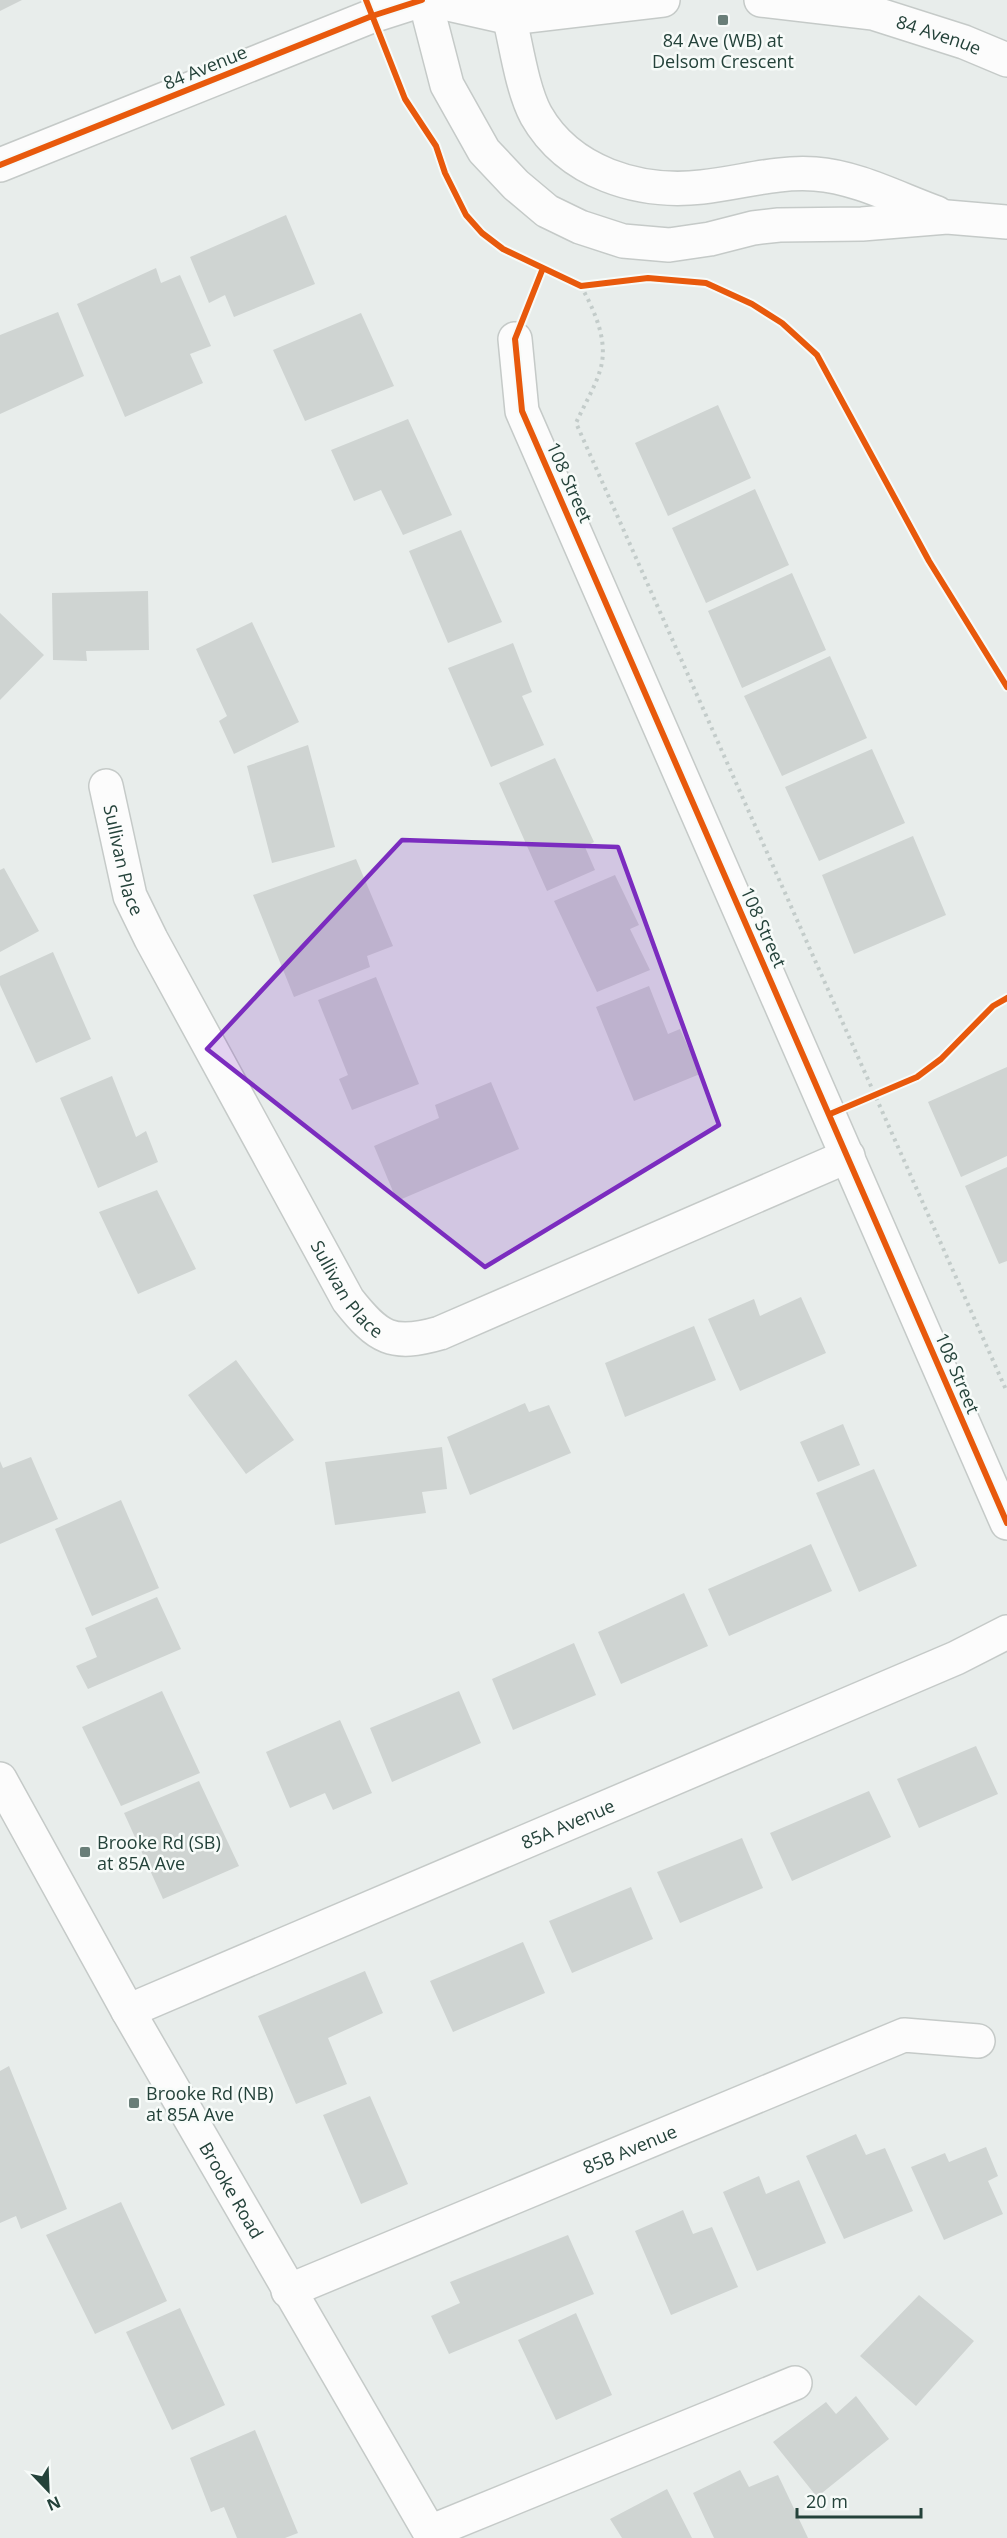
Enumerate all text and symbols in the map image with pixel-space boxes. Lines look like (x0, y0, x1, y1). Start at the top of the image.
street label: 84 Avenue (893, 9, 985, 60)
marker: 84 Ave (WB) at Delsom Crescent (716, 13, 730, 27)
place label: 84 Ave (WB) at Delsom Crescent (652, 28, 794, 73)
street label: 84 Avenue (160, 39, 250, 95)
street label: 108 Street (542, 438, 598, 526)
street label: Sullivan Place (98, 802, 150, 919)
street label: 108 Street (736, 883, 792, 971)
street label: Sullivan Place (306, 1236, 388, 1343)
street label: 108 Street (930, 1329, 986, 1417)
street label: 85A Avenue (517, 1793, 618, 1854)
place label: Brooke Rd (SB) at 85A Ave (97, 1830, 221, 1875)
marker: Brooke Rd (SB) at 85A Ave (78, 1845, 92, 1859)
place label: Brooke Rd (NB) at 85A Ave (146, 2081, 273, 2126)
marker: Brooke Rd (NB) at 85A Ave (127, 2096, 141, 2110)
street label: 85B Avenue (579, 2119, 680, 2179)
street label: Brooke Road (194, 2137, 269, 2243)
north arrow (18, 2460, 78, 2520)
scale bar (797, 2481, 922, 2519)
text: 20 m (806, 2489, 848, 2513)
text: N (44, 2491, 64, 2516)

